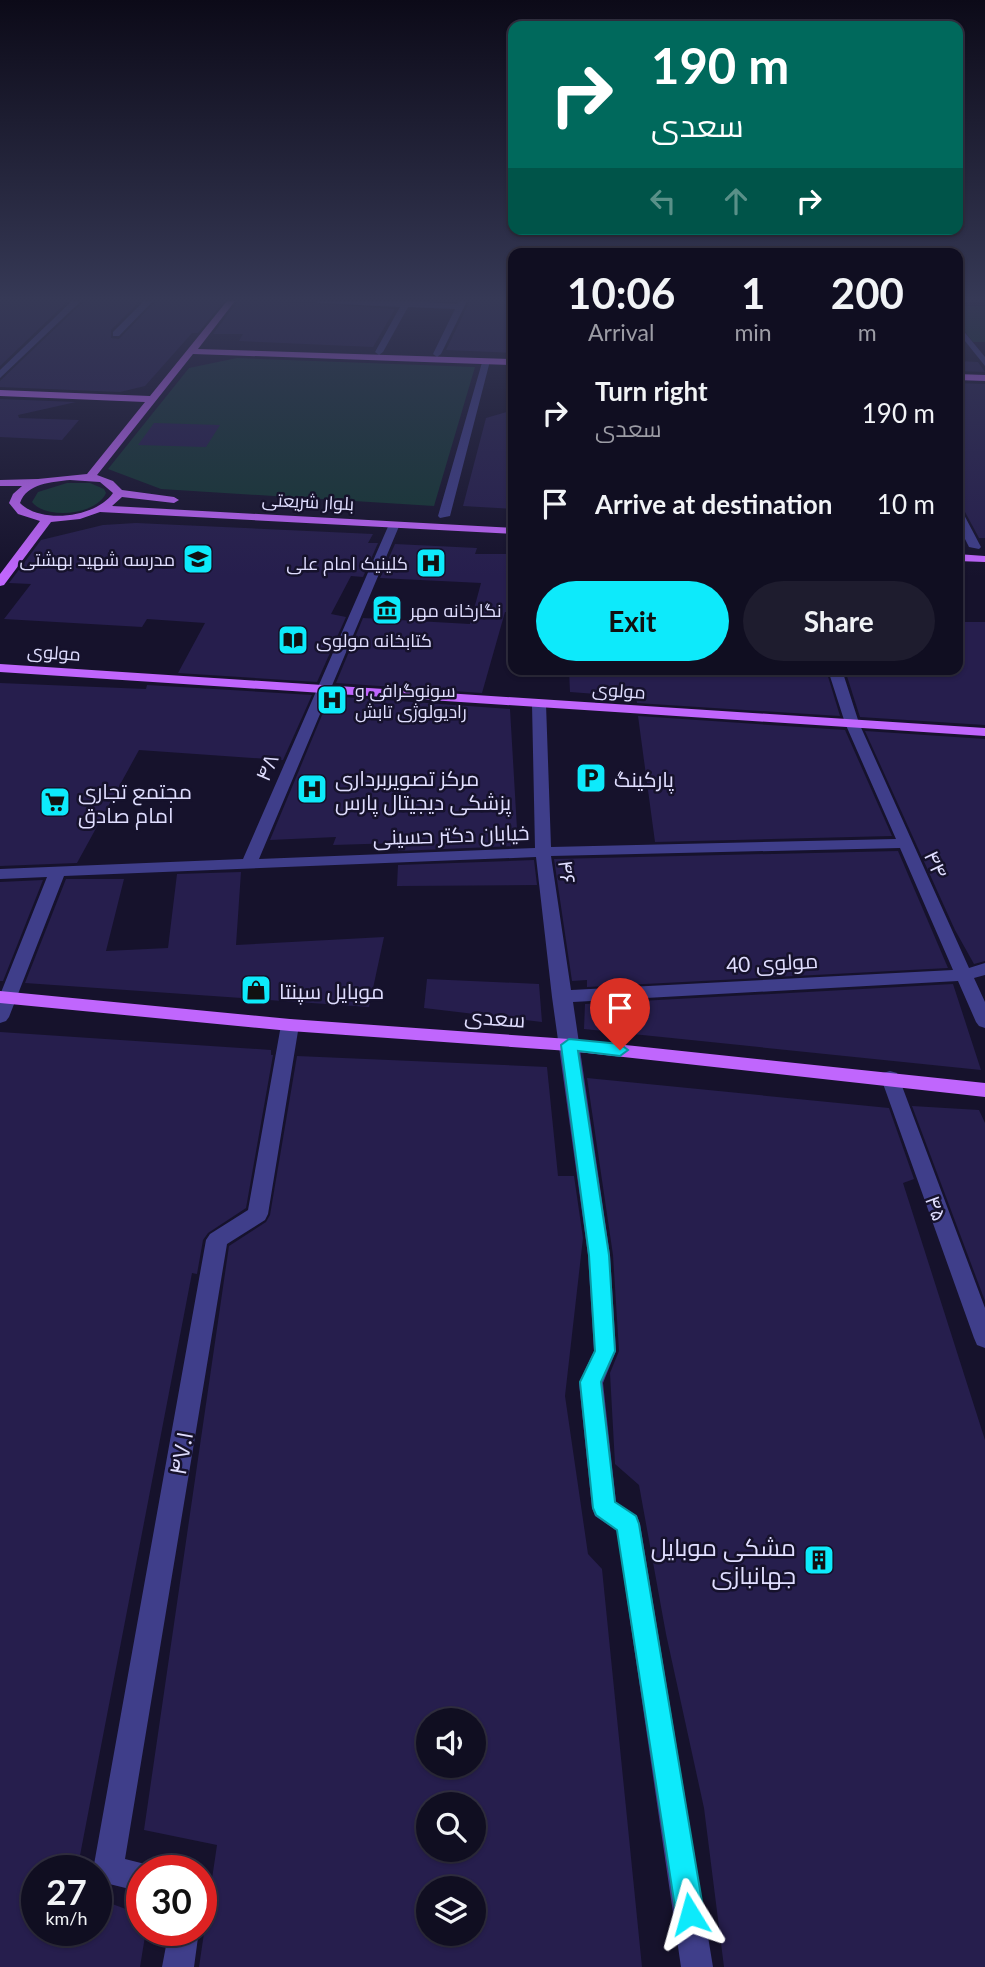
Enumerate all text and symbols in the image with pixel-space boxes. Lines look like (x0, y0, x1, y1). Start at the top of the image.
text: 190 m (651, 36, 789, 94)
icon: right (536, 49, 627, 140)
text: سعدی (651, 105, 744, 144)
icon: left (644, 182, 682, 220)
icon: ahead (717, 182, 755, 220)
icon: right (790, 182, 828, 220)
text: 10:06 (567, 268, 675, 318)
text: 1 (741, 268, 765, 318)
text: 200 (831, 268, 904, 318)
text: Arrival (588, 318, 654, 346)
text: min (734, 318, 772, 346)
text: m (858, 318, 877, 346)
text: Turn right (595, 375, 708, 407)
icon: right (536, 394, 574, 432)
text: 190 m (862, 397, 935, 429)
text: سعدی (595, 414, 662, 442)
icon: arrive (536, 485, 574, 523)
street label: بلوار شریعتی (261, 488, 355, 515)
text: Arrive at destination (595, 488, 832, 520)
text: 10 m (877, 488, 935, 520)
school or university icon: مدرسه شهید بهشتی (181, 542, 215, 576)
hospital icon: کلینیک امام علی (414, 546, 448, 580)
place label: مدرسه شهید بهشتی (20, 548, 175, 571)
place label: کلینیک امام علی (286, 552, 408, 576)
button: Exit (536, 581, 729, 661)
button: Share (743, 581, 935, 661)
museum icon: نگارخانه مهر (370, 593, 404, 627)
place label: نگارخانه مهر (409, 599, 502, 622)
library icon: کتابخانه مولوی (276, 623, 310, 657)
place label: کتابخانه مولوی (316, 629, 432, 652)
street label: مولوی (27, 639, 81, 666)
street label: مولوی (592, 677, 646, 704)
place label: سونوگرافی و رادیولوژی تابش (355, 679, 467, 723)
hospital icon: سونوگرافی و رادیولوژی تابش (315, 683, 349, 717)
street label: ۴۸ (249, 750, 283, 784)
parking icon: پارکینگ (574, 761, 608, 795)
place label: مرکز تصویربرداری پزشکی دیجیتال پارس (335, 765, 511, 817)
place label: پارکینگ (614, 766, 674, 794)
hospital icon: مرکز تصویربرداری پزشکی دیجیتال پارس (295, 772, 329, 806)
place label: مجتمع تجاری امام صادق (78, 778, 192, 830)
supermarket icon: مجتمع تجاری امام صادق (38, 785, 72, 819)
street label: خیابان دکتر حسینی (372, 819, 530, 851)
street label: ۴۴ (920, 846, 954, 882)
street label: ۴۶ (554, 859, 582, 885)
street label: مولوی 40 (725, 947, 819, 979)
shop icon: موبایل سپنتا (239, 973, 273, 1007)
place label: موبایل سپنتا (279, 978, 384, 1005)
pin (590, 978, 650, 1050)
icon: arrive (601, 989, 639, 1027)
street label: سعدی (464, 1002, 526, 1034)
street label: ۴۵ (921, 1192, 953, 1224)
street label: ۴۷.۱ (162, 1429, 198, 1477)
place label: مشکی موبایل جهانبازی (651, 1532, 796, 1590)
building icon: مشکی موبایل جهانبازی (802, 1543, 836, 1577)
map controls (416, 1708, 486, 1946)
button: sound (416, 1708, 486, 1778)
button: search (416, 1792, 486, 1862)
speed limit sign: 30 (126, 1855, 217, 1946)
text: 27 (46, 1870, 87, 1912)
button: layers (416, 1876, 486, 1946)
position arrow (653, 1877, 727, 1951)
text: km/h (45, 1907, 88, 1929)

